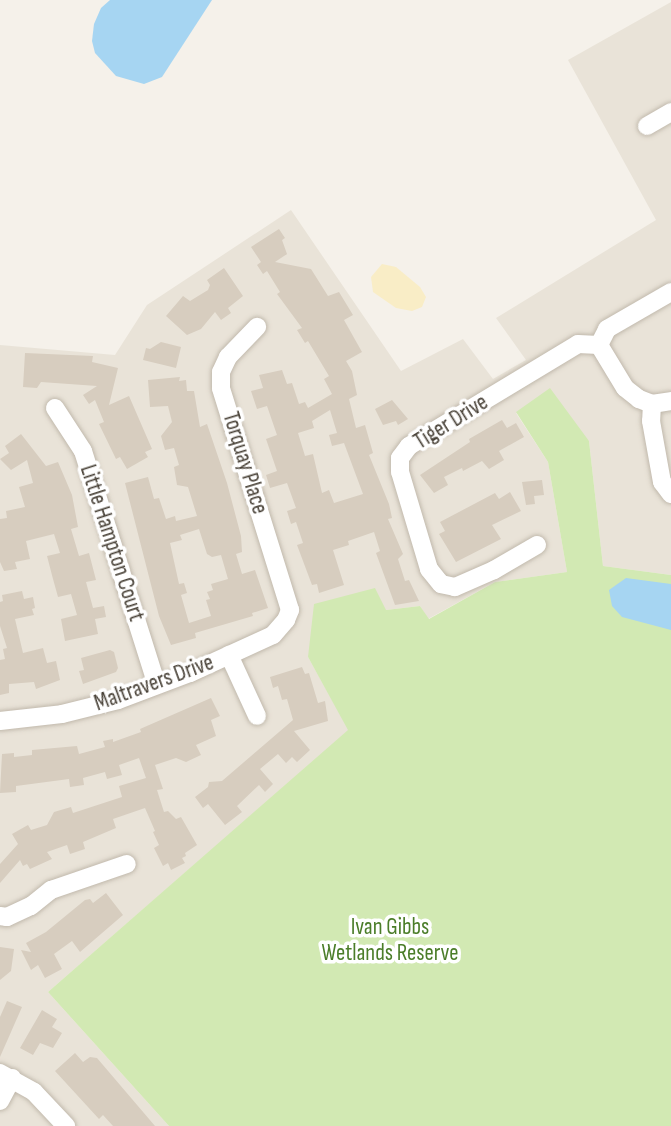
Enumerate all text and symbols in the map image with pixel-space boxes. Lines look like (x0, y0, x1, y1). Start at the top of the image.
street label: Tiger Drive (409, 388, 493, 456)
street label: Torquay Place (216, 409, 274, 517)
street label: Little Hampton Court (74, 461, 150, 625)
street label: Maltravers Drive (91, 649, 217, 717)
park label: Ivan Gibbs Wetlands Reserve (321, 913, 459, 967)

